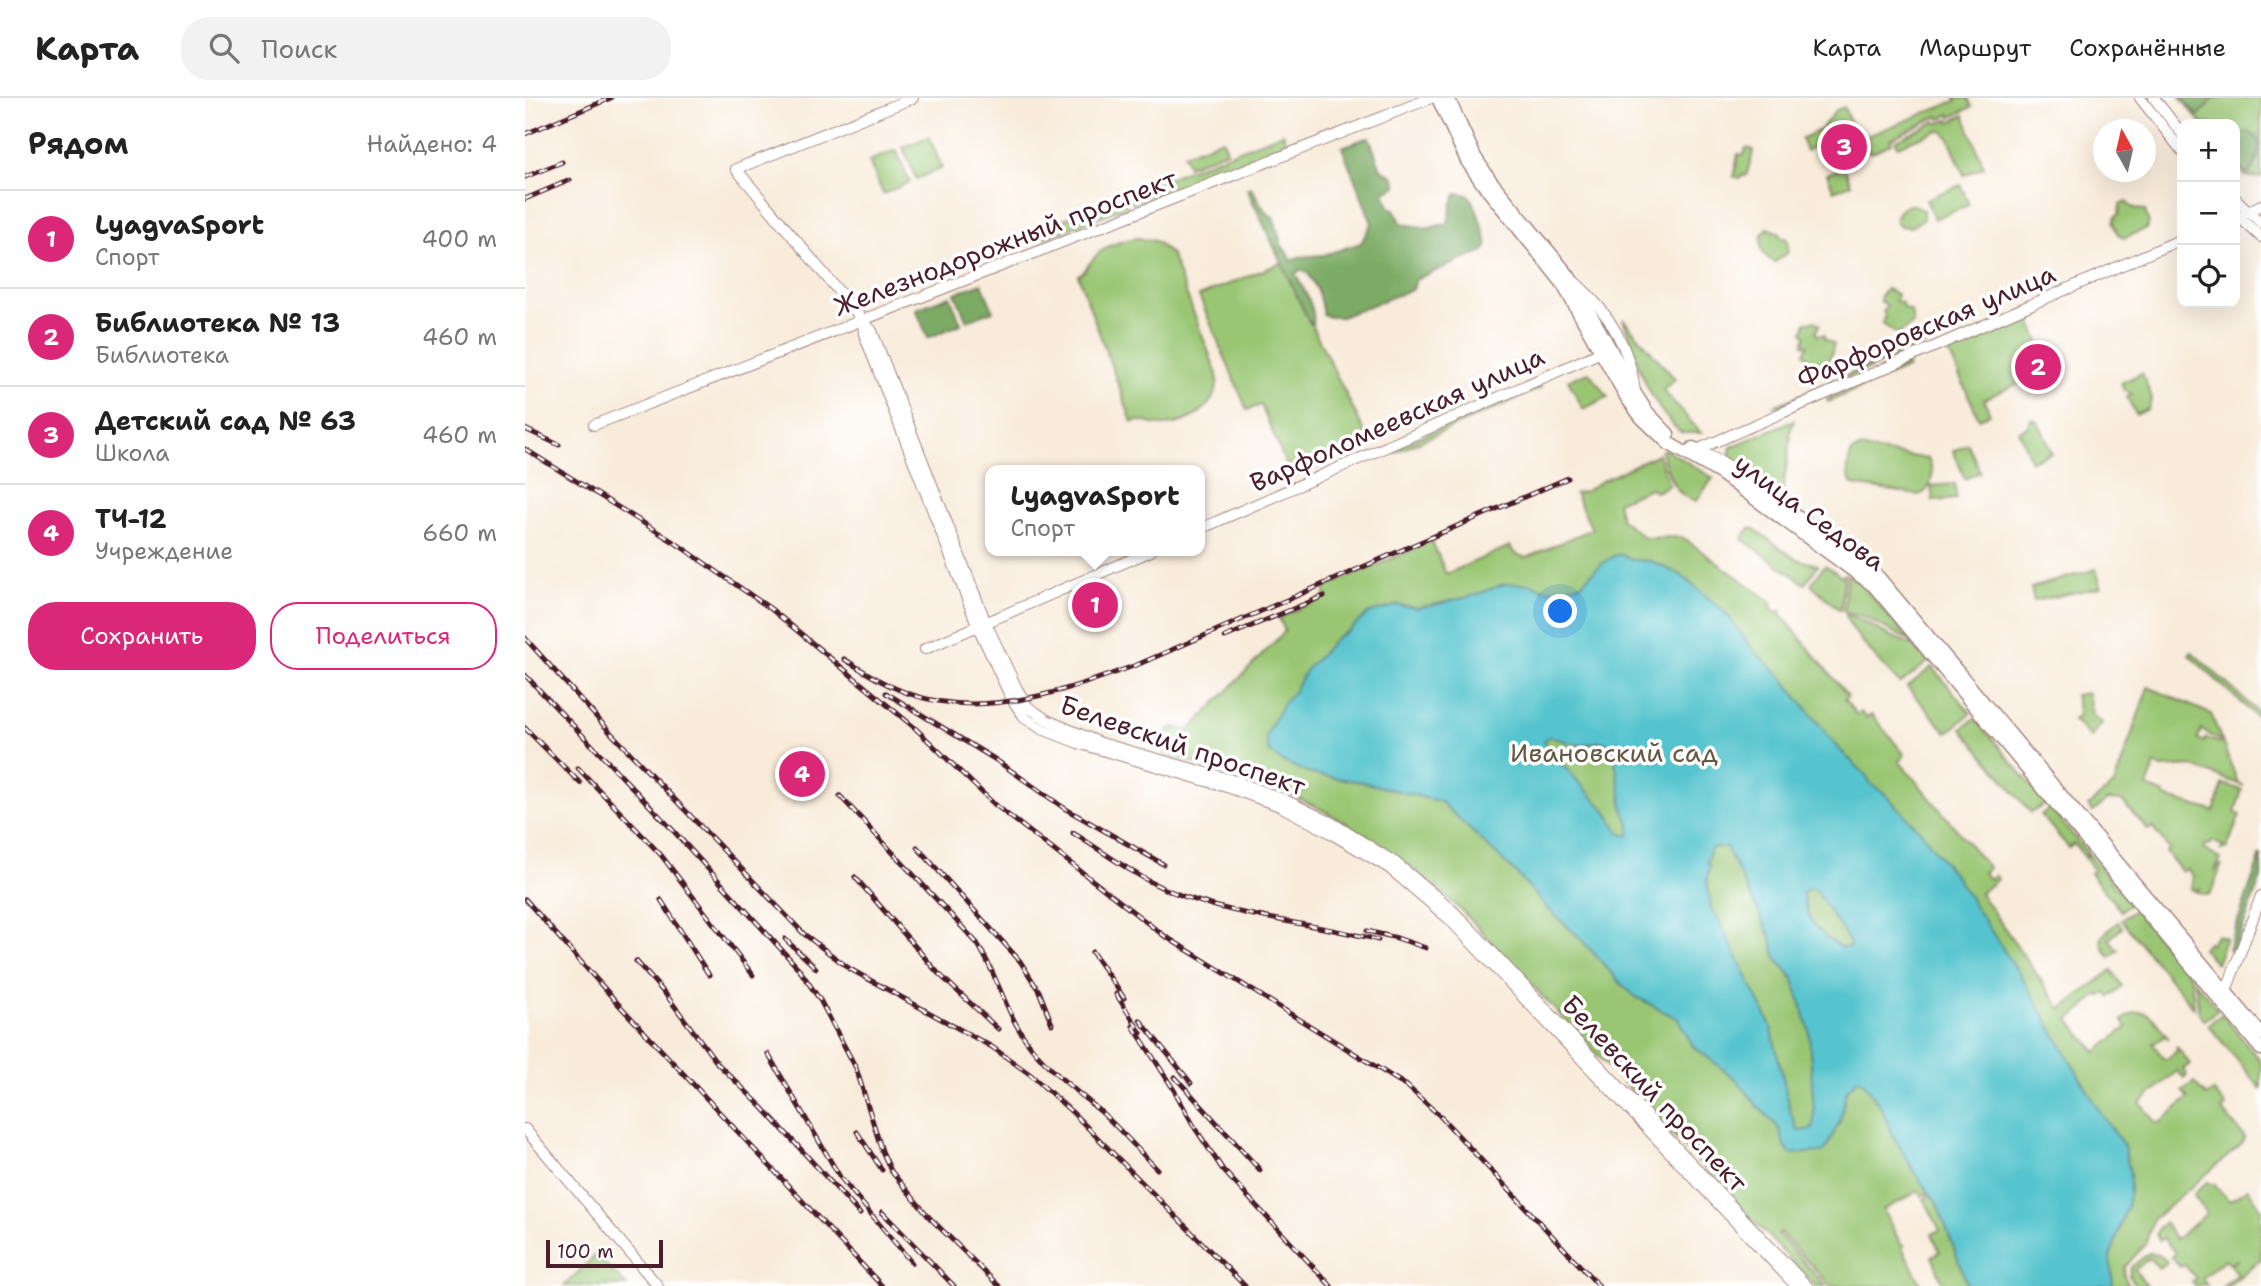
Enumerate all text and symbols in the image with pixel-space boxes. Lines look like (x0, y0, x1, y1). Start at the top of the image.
search box (181, 17, 671, 80)
text: Карта (35, 26, 139, 71)
icon: search (205, 29, 243, 67)
text: Поиск (261, 31, 337, 66)
text: Карта (1813, 32, 1881, 64)
text: Маршрут (1919, 32, 2031, 64)
text: Сохранённые (2069, 32, 2226, 64)
north arrow (2093, 119, 2156, 182)
map controls (2177, 119, 2240, 308)
button: + (2177, 119, 2240, 182)
pin: 3 (1821, 121, 1867, 173)
text: Рядом (28, 123, 128, 164)
text: Найдено: 4 (367, 129, 497, 159)
street label: Железнодорожный проспект (828, 160, 1182, 324)
button: − (2177, 182, 2240, 245)
text: LyagvaSport (95, 207, 264, 242)
text: 1 (46, 224, 56, 254)
text: 400 m (421, 224, 497, 254)
text: Спорт (95, 242, 160, 272)
button: locate (2177, 245, 2240, 308)
street label: Фарфоровская улица (1791, 256, 2061, 396)
text: Библиотека № 13 (95, 305, 340, 340)
text: 2 (43, 322, 59, 352)
text: 460 m (422, 322, 497, 352)
street label: Варфоломеевская улица (1244, 338, 1550, 500)
text: Библиотека (95, 340, 229, 370)
pin: 2 (2015, 341, 2061, 393)
text: Детский сад № 63 (95, 403, 356, 438)
text: 3 (43, 420, 59, 450)
text: 460 m (422, 420, 497, 450)
text: Школа (95, 438, 170, 468)
street label: улица Седова (1728, 445, 1892, 579)
popup (985, 465, 1205, 556)
text: LyagvaSport (1010, 478, 1180, 513)
text: ТЧ-12 (95, 501, 167, 536)
text: Спорт (1010, 513, 1075, 543)
text: 4 (43, 518, 59, 548)
text: 660 m (422, 518, 497, 548)
text: Учреждение (95, 536, 233, 566)
pin: 1 (1072, 579, 1118, 631)
your location (1543, 594, 1577, 628)
button: Сохранить (28, 602, 256, 670)
button: Поделиться (270, 602, 497, 670)
street label: Белевский проспект (1056, 687, 1311, 804)
park label: Ивановский сад (1510, 735, 1718, 770)
pin: 4 (779, 748, 825, 800)
street label: Белевский проспект (1554, 987, 1756, 1200)
scale bar (546, 1237, 663, 1269)
text: 100 m (557, 1239, 614, 1264)

